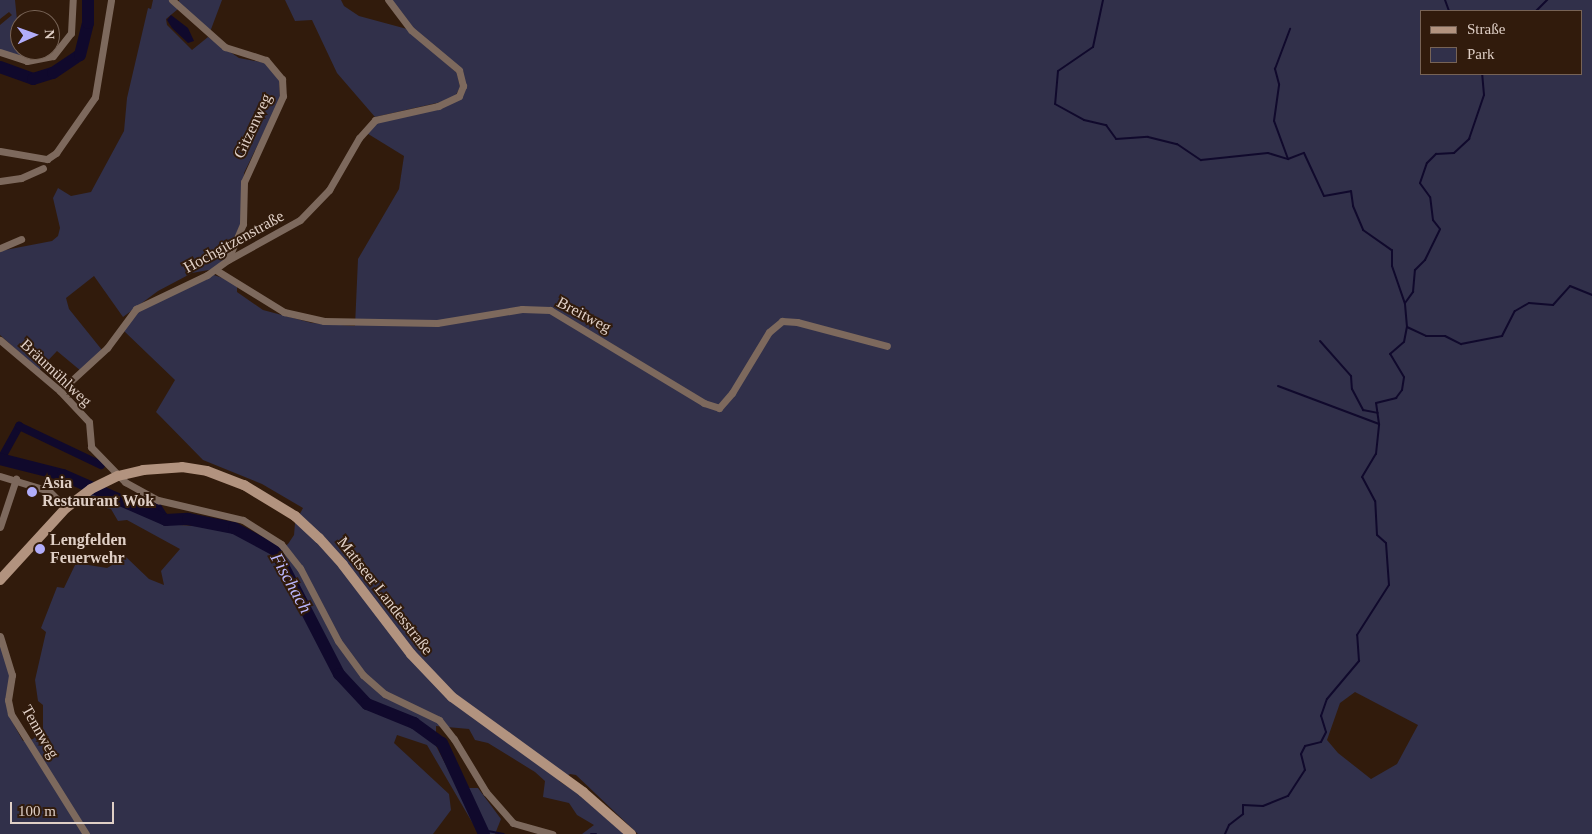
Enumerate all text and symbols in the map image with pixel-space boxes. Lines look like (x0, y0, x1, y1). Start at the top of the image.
north arrow (10, 10, 60, 60)
legend (1420, 10, 1582, 75)
text: Straße (1467, 21, 1505, 37)
text: N (42, 29, 57, 40)
text: Park (1467, 46, 1495, 62)
street label: Gitzenweg (230, 91, 276, 161)
street label: Hochgitzenstraße (180, 206, 288, 278)
street label: Breitweg (554, 293, 614, 337)
street label: Bräumühlweg (16, 335, 96, 411)
place label: Asia Restaurant Wok (42, 473, 154, 511)
marker: Asia Restaurant Wok (26, 486, 38, 498)
place label: Lengfelden Feuerwehr (50, 530, 126, 568)
street label: Mattseer Landesstraße (333, 533, 437, 659)
marker: Lengfelden Feuerwehr (34, 543, 46, 555)
water label: Fischach (266, 549, 316, 617)
street label: Tennweg (17, 702, 63, 762)
scale bar (12, 792, 116, 824)
text: 100 m (18, 803, 56, 819)

